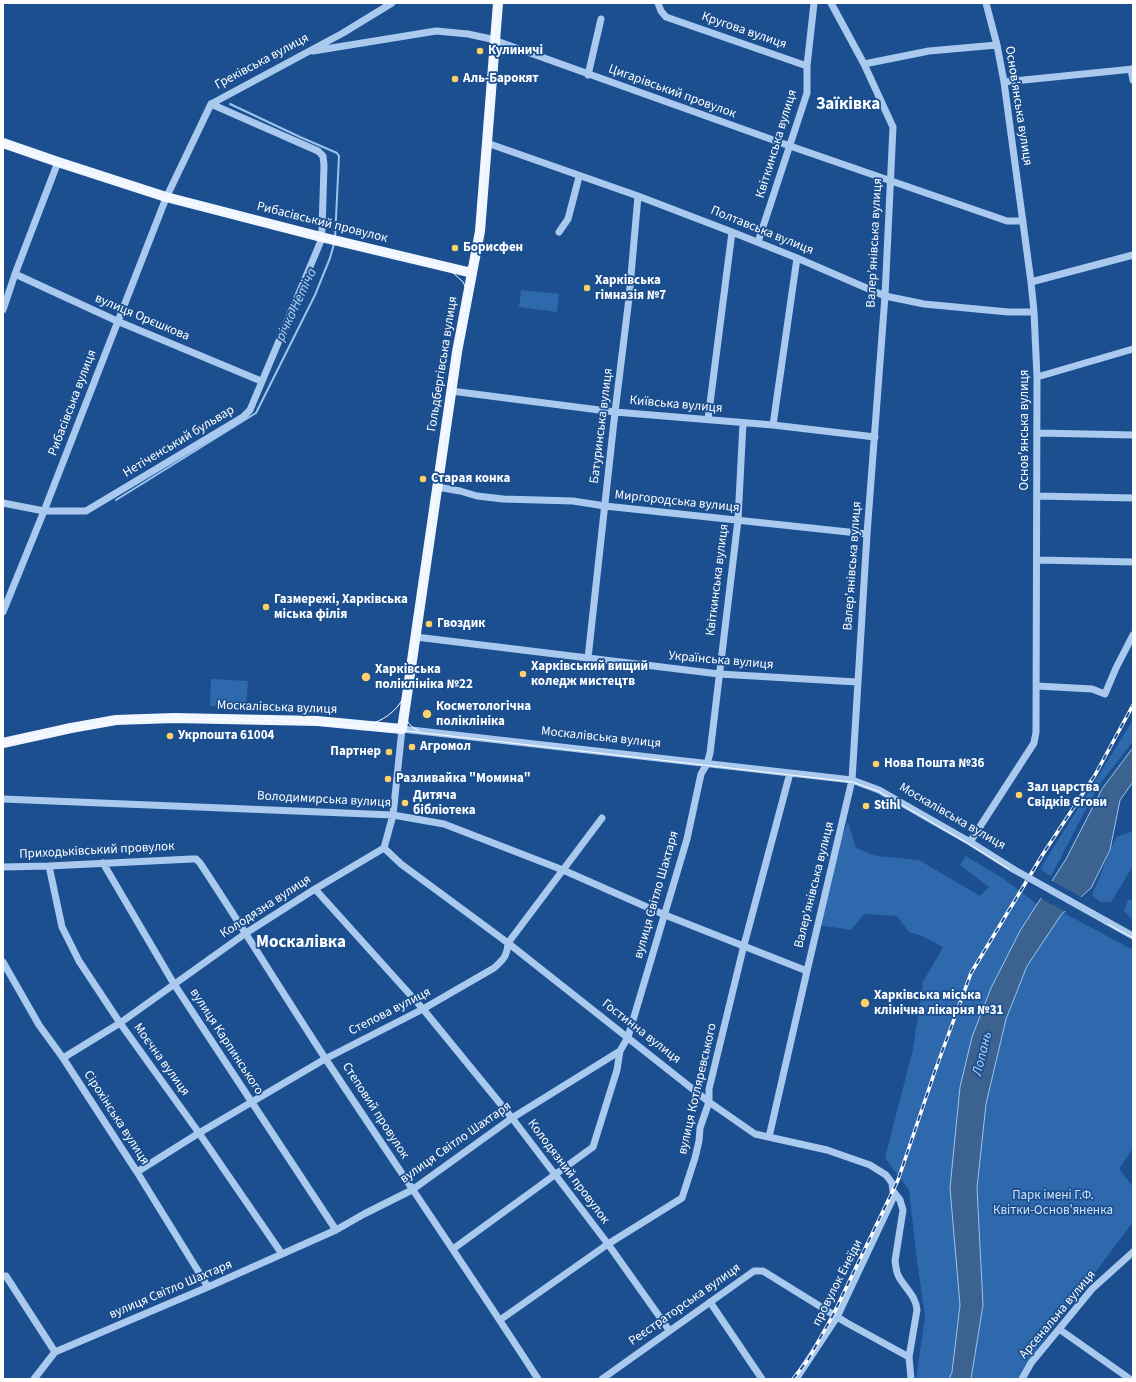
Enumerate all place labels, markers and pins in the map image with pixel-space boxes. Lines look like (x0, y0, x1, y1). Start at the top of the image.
place label: Кулиничі (488, 43, 543, 59)
marker: Кулиничі (475, 46, 485, 56)
place label: Аль-Барокят (463, 71, 539, 87)
marker: Аль-Барокят (450, 74, 460, 84)
place label: Борисфен (463, 240, 523, 256)
marker: Борисфен (450, 243, 460, 253)
place label: Харківська гімназія №7 (595, 273, 666, 304)
marker: Харківська гімназія №7 (582, 283, 592, 293)
place label: Старая конка (431, 471, 510, 487)
marker: Старая конка (418, 474, 428, 484)
place label: Газмережі, Харківська міська філія (274, 592, 408, 623)
marker: Газмережі, Харківська міська філія (261, 602, 271, 612)
place label: Гвоздик (437, 616, 485, 632)
marker: Гвоздик (424, 619, 434, 629)
place label: Харківський вищий коледж мистецтв (531, 659, 648, 690)
place label: Харківська поліклініка №22 (375, 662, 473, 693)
marker: Харківський вищий коледж мистецтв (518, 669, 528, 679)
marker: Харківська поліклініка №22 (360, 671, 372, 683)
place label: Косметологічна поліклініка (436, 699, 531, 730)
marker: Косметологічна поліклініка (421, 708, 433, 720)
place label: Укрпошта 61004 (178, 728, 274, 744)
marker: Укрпошта 61004 (165, 731, 175, 741)
place label: Агромол (420, 739, 471, 755)
marker: Агромол (407, 742, 417, 752)
place label: Партнер (330, 744, 381, 760)
marker: Партнер (384, 747, 394, 757)
place label: Нова Пошта №36 (884, 756, 984, 772)
marker: Нова Пошта №36 (871, 759, 881, 769)
place label: Разливайка "Момина" (396, 771, 531, 787)
marker: Разливайка "Момина" (383, 774, 393, 784)
place label: Зал царства Свідків Єгови (1027, 780, 1107, 811)
place label: Дитяча бібліотека (413, 788, 476, 819)
marker: Зал царства Свідків Єгови (1014, 790, 1024, 800)
marker: Дитяча бібліотека (400, 798, 410, 808)
place label: Stihl (874, 798, 901, 814)
marker: Stihl (861, 801, 871, 811)
place label: Харківська міська клінічна лікарня №31 (874, 988, 1003, 1019)
marker: Харківська міська клінічна лікарня №31 (859, 997, 871, 1009)

